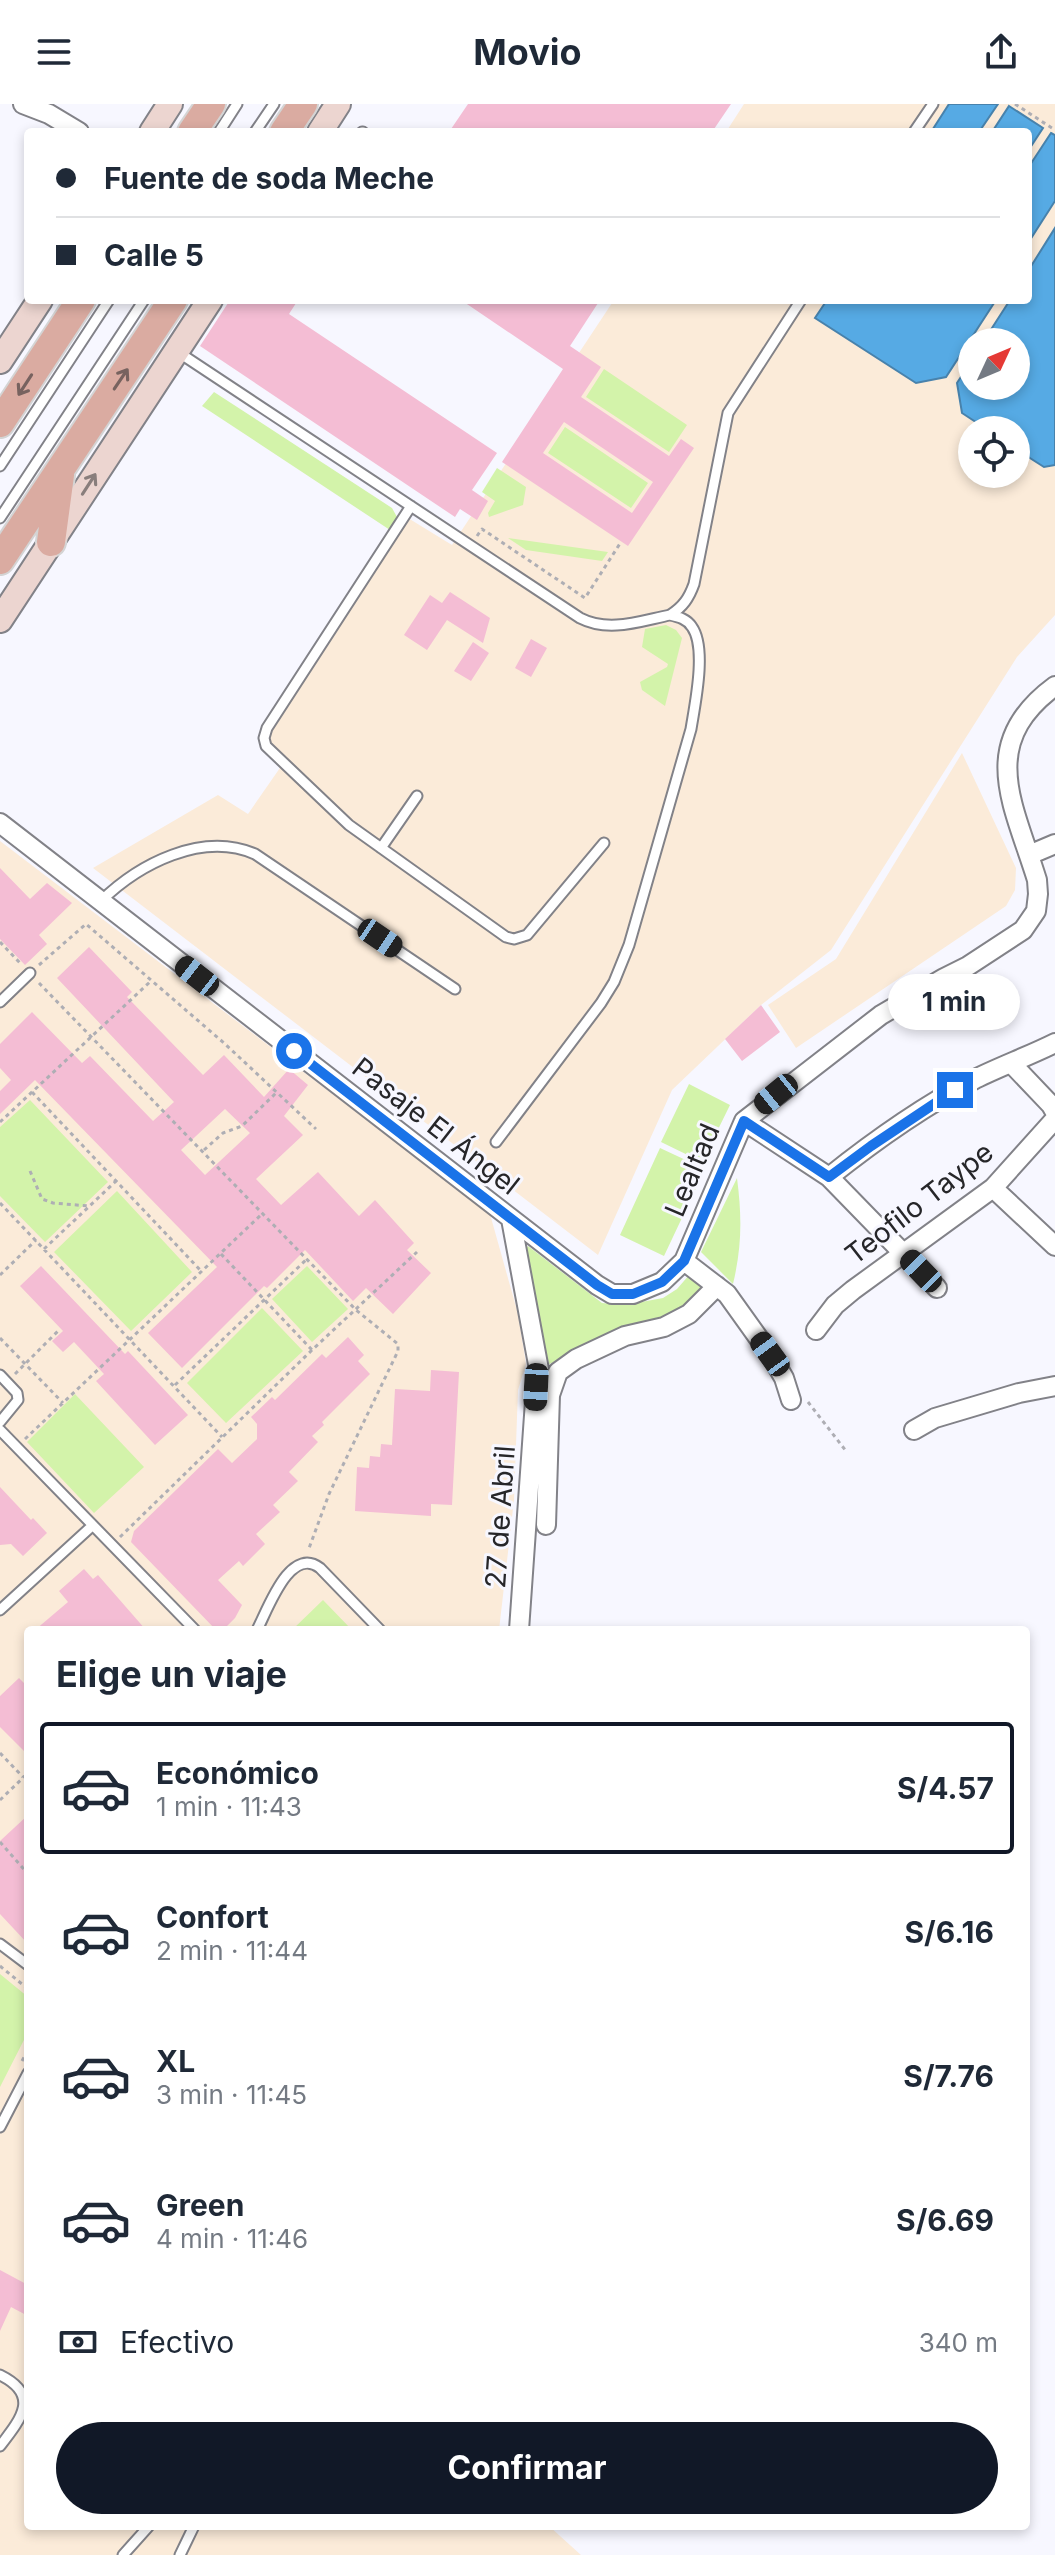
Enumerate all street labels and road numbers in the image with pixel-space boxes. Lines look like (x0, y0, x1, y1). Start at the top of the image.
street label: Pasaje El Ángel (346, 1049, 527, 1202)
street label: Lealtad (657, 1118, 727, 1222)
street label: Teofilo Taype (838, 1135, 1000, 1271)
street label: 27 de Abril (478, 1444, 522, 1590)

